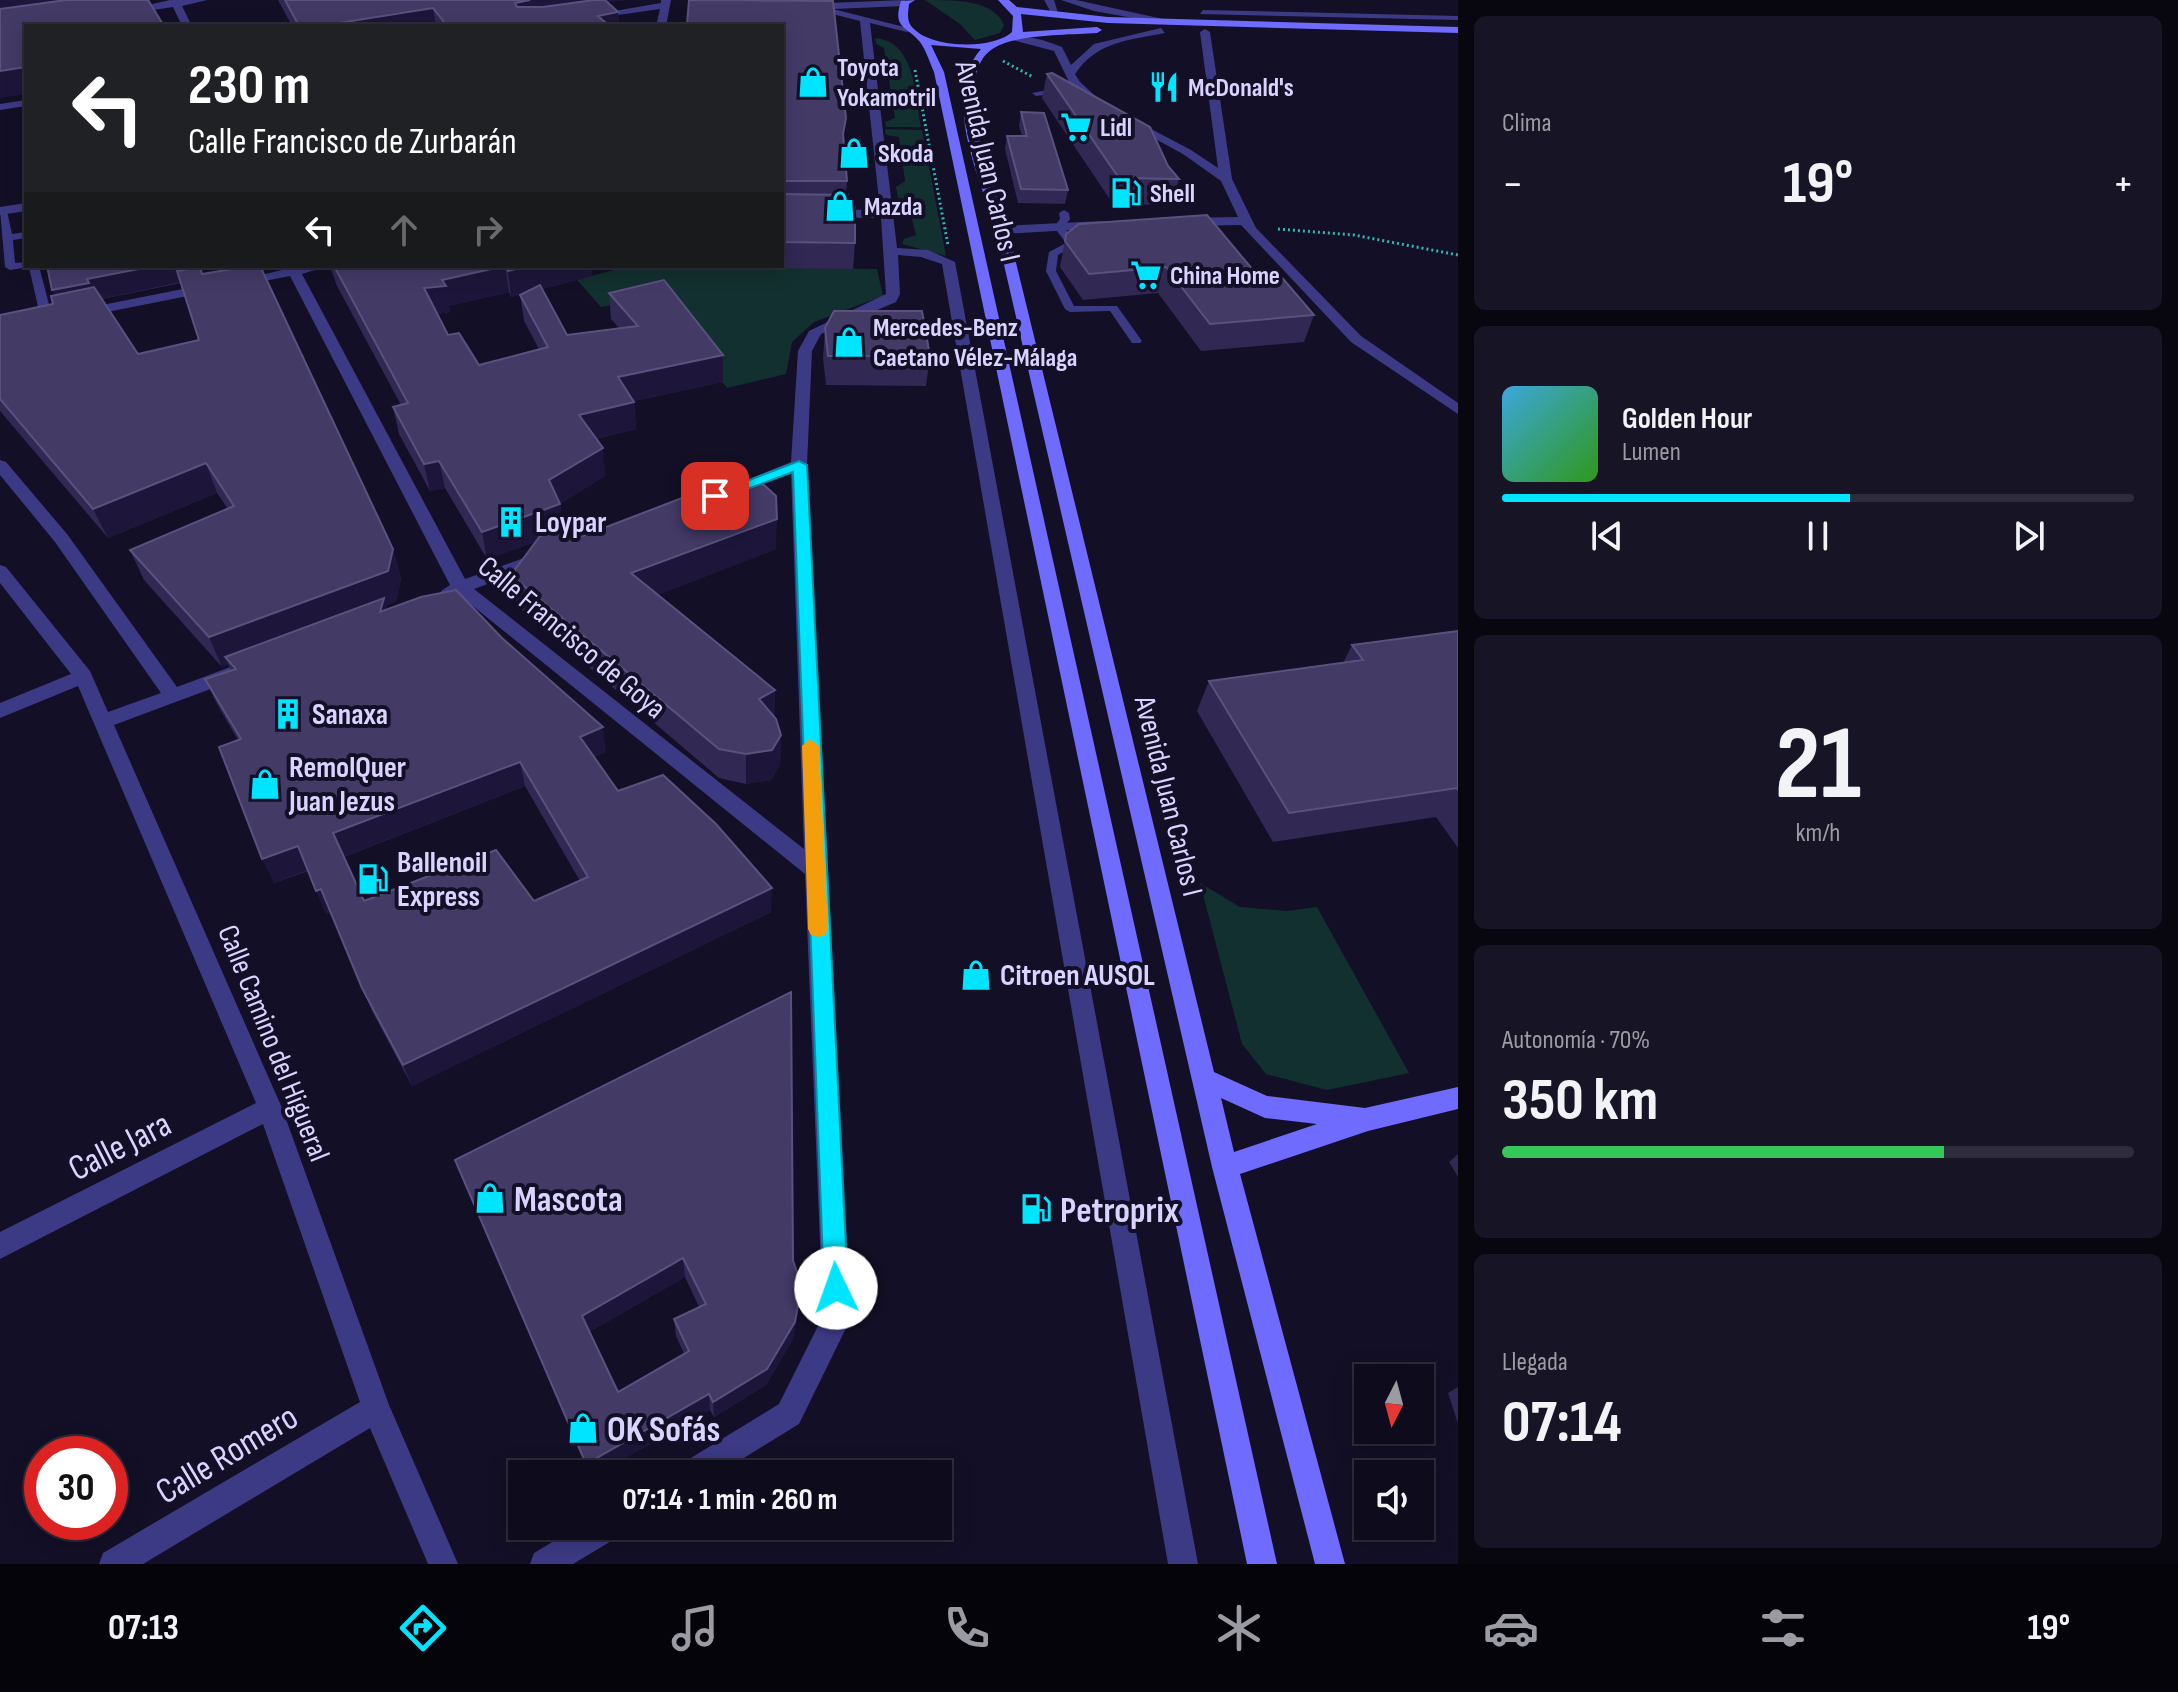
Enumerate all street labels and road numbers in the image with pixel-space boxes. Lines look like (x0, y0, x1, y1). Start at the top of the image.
street label: Avenida Juan Carlos I (946, 56, 1028, 265)
street label: Calle Francisco de Goya (470, 549, 673, 727)
street label: Avenida Juan Carlos I (1126, 692, 1210, 900)
street label: Calle Camino del Higueral (209, 920, 337, 1167)
street label: Calle Jara (62, 1103, 179, 1191)
street label: Calle Romero (149, 1396, 306, 1514)

